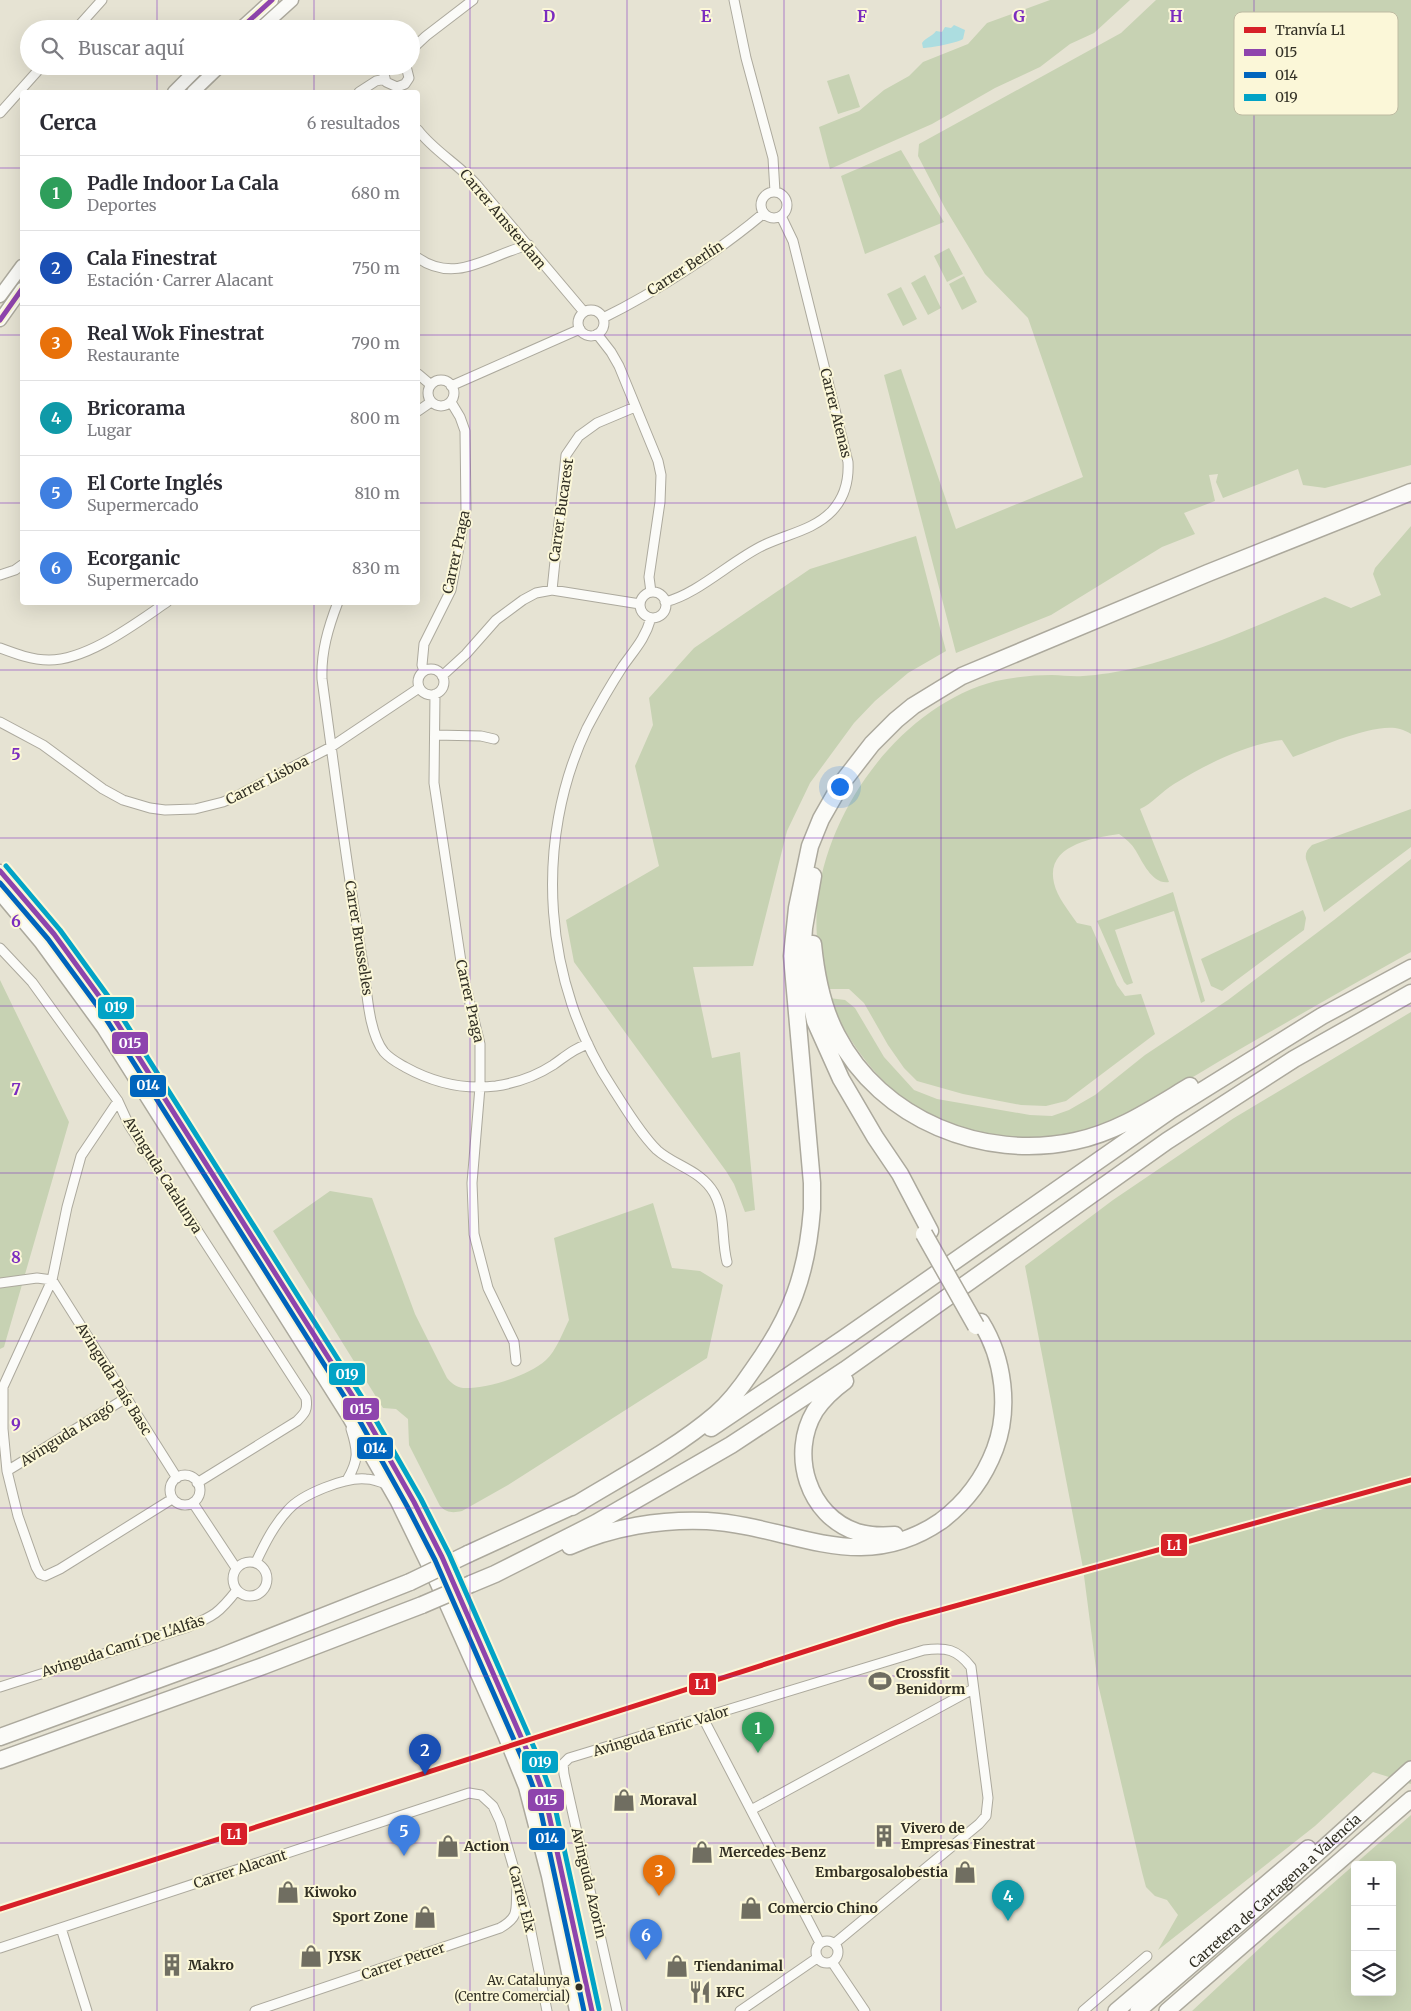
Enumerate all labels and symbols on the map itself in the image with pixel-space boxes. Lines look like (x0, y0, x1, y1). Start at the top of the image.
text: D (543, 6, 555, 26)
text: E (701, 6, 712, 26)
text: F (857, 6, 867, 26)
text: G (1013, 6, 1025, 26)
text: H (1169, 6, 1183, 26)
legend (1234, 12, 1398, 115)
text: Tranvía L1 (1275, 21, 1345, 39)
text: 015 (1275, 43, 1298, 61)
text: 014 (1275, 66, 1298, 84)
text: 019 (1275, 88, 1298, 106)
street label: Carrer Amsterdam (456, 165, 550, 273)
street label: Carrer Berlín (644, 237, 726, 299)
street label: Carrer Atenas (816, 366, 856, 460)
street label: Carrer Bucarest (545, 457, 577, 563)
street label: Carrer Praga (438, 508, 474, 595)
text: 5 (11, 744, 21, 764)
street label: Carrer Lisboa (223, 751, 312, 809)
your location (827, 774, 853, 800)
street label: Carrer Brussel·les (341, 879, 377, 997)
text: 6 (11, 911, 21, 931)
street label: Carrer Praga (452, 958, 488, 1045)
line badge: 019 (97, 996, 135, 1020)
text: 019 (104, 998, 128, 1016)
line badge: 015 (111, 1031, 149, 1055)
text: 015 (118, 1034, 142, 1052)
line badge: 014 (129, 1074, 167, 1098)
text: 014 (136, 1076, 160, 1094)
text: 7 (11, 1079, 21, 1099)
street label: Avinguda Catalunya (119, 1112, 207, 1237)
text: 8 (11, 1247, 21, 1267)
street label: Avinguda País Basc (72, 1318, 156, 1439)
line badge: 019 (328, 1362, 366, 1386)
text: 019 (335, 1365, 359, 1383)
line badge: 015 (342, 1397, 380, 1421)
street label: Avinguda Aragó (16, 1398, 117, 1471)
text: 015 (349, 1400, 373, 1418)
text: 9 (11, 1414, 21, 1434)
line badge: 014 (356, 1436, 394, 1460)
text: 014 (363, 1439, 387, 1457)
line badge: L1 (1160, 1533, 1188, 1557)
text: L1 (1166, 1536, 1182, 1554)
street label: Avinguda Camí De L'Alfàs (38, 1611, 207, 1681)
place label: Crossfit Benidorm (896, 1664, 965, 1698)
sports icon: Crossfit Benidorm (867, 1668, 893, 1694)
line badge: L1 (688, 1672, 717, 1696)
text: L1 (694, 1675, 710, 1693)
street label: Avinguda Enric Valor (590, 1702, 731, 1761)
pin: 1 (742, 1712, 774, 1753)
pin: 2 (409, 1734, 441, 1775)
line badge: 019 (521, 1750, 559, 1774)
text: 019 (528, 1753, 552, 1771)
shop icon: Moraval (611, 1787, 637, 1813)
line badge: 015 (527, 1788, 565, 1812)
text: 015 (534, 1791, 558, 1809)
place label: Moraval (640, 1791, 697, 1809)
street label: Carretera de Cartagena a Valencia (1185, 1809, 1365, 1972)
pin: 5 (388, 1815, 420, 1856)
place label: Vivero de Empresas Finestrat (900, 1819, 1036, 1853)
line badge: L1 (220, 1822, 248, 1846)
building icon: Vivero de Empresas Finestrat (871, 1823, 897, 1849)
text: L1 (226, 1825, 242, 1843)
street label: Avinguda Azorin (567, 1825, 610, 1940)
line badge: 014 (528, 1827, 566, 1851)
text: 014 (535, 1829, 559, 1847)
shop icon: Action (435, 1833, 461, 1859)
place label: Action (463, 1837, 510, 1855)
shop icon: Mercedes-Benz (689, 1839, 715, 1865)
place label: Mercedes-Benz (719, 1843, 826, 1861)
street label: Carrer Alacant (191, 1845, 289, 1893)
pin: 3 (643, 1855, 675, 1896)
shop icon: Embargosalobestia (952, 1859, 978, 1885)
place label: Embargosalobestia (815, 1863, 948, 1881)
street label: Carrer Elx (505, 1864, 540, 1935)
shop icon: Kiwoko (275, 1879, 301, 1905)
pin: 4 (992, 1880, 1024, 1921)
place label: Kiwoko (304, 1883, 357, 1901)
shop icon: Comercio Chino (738, 1895, 764, 1921)
place label: Comercio Chino (768, 1899, 878, 1917)
shop icon: Sport Zone (412, 1904, 438, 1930)
place label: Sport Zone (332, 1908, 408, 1926)
pin: 6 (630, 1919, 662, 1960)
street label: Carrer Petrer (359, 1938, 447, 1984)
shop icon: JYSK (298, 1943, 324, 1969)
place label: JYSK (327, 1947, 362, 1965)
building icon: Makro (159, 1952, 185, 1978)
shop icon: Tiendanimal (664, 1953, 690, 1979)
place label: Makro (188, 1956, 234, 1974)
place label: Tiendanimal (694, 1957, 783, 1975)
place label: Av. Catalunya (Centre Comercial) (454, 1972, 570, 2005)
restaurant icon: KFC (687, 1979, 713, 2005)
marker: Av. Catalunya (Centre Comercial) (574, 1982, 584, 1992)
place label: KFC (716, 1983, 745, 2001)

